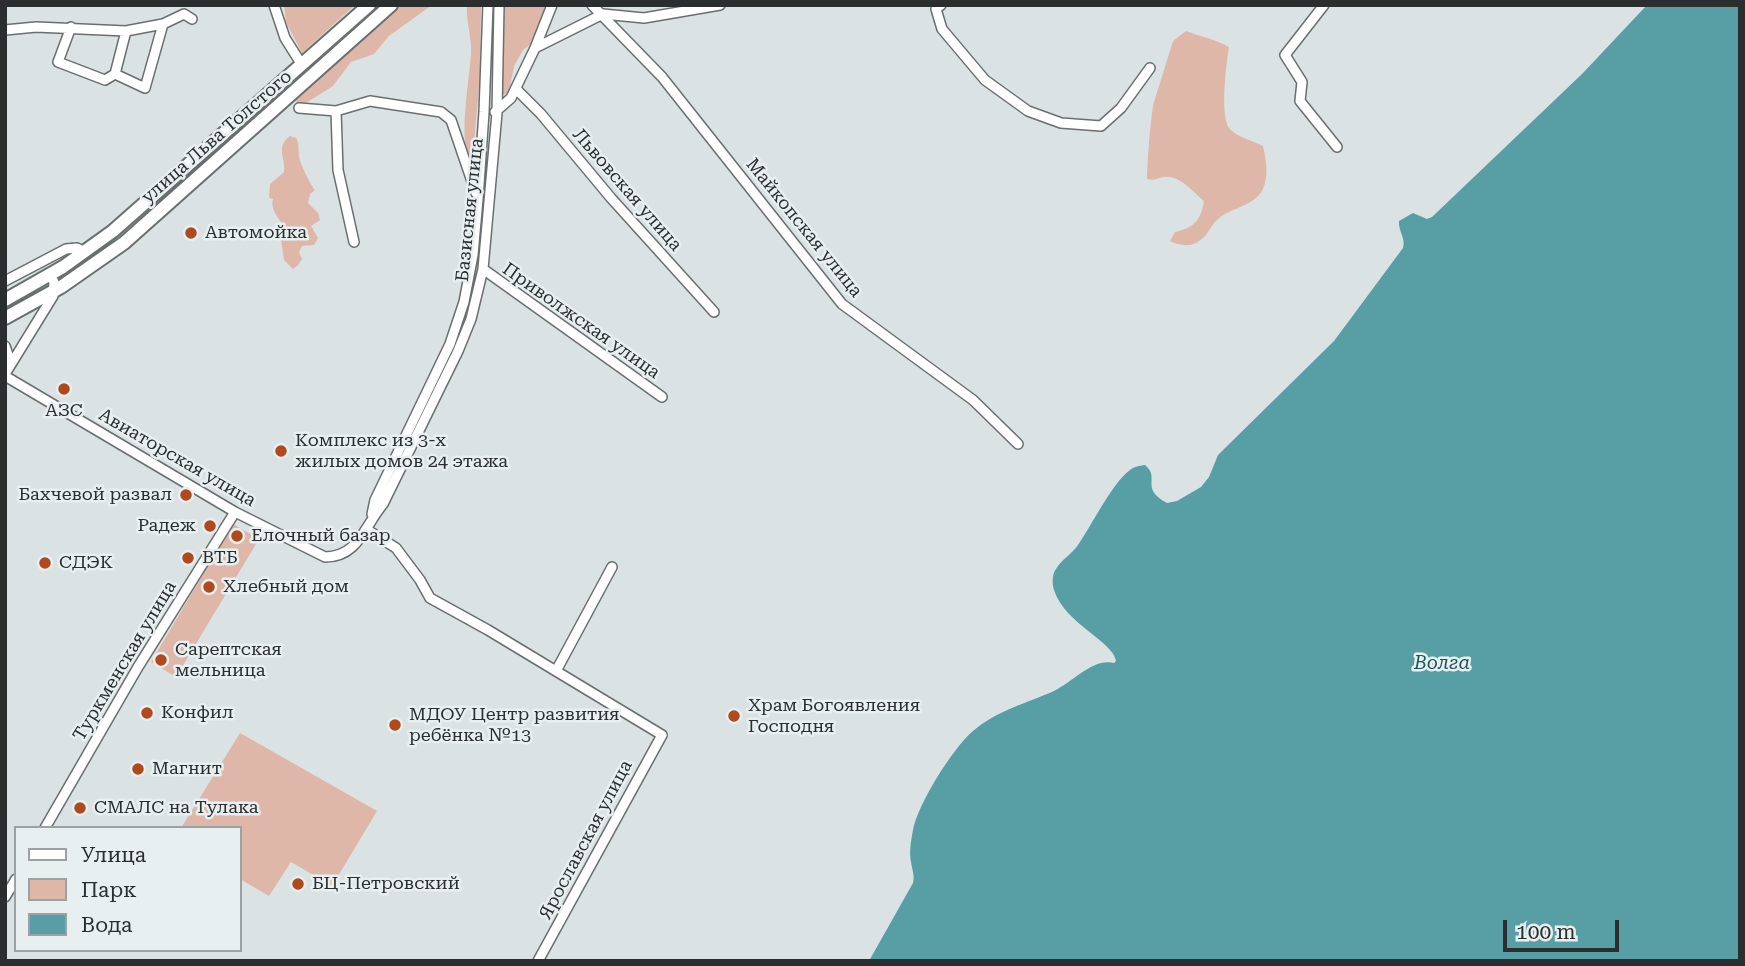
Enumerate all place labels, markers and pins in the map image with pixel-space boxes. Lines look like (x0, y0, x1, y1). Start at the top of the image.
place label: Автомойка (205, 222, 307, 244)
marker: Автомойка (183, 225, 199, 241)
marker: АЗС (56, 381, 72, 397)
place label: АЗС (45, 400, 83, 422)
place label: Комплекс из 3-х жилых домов 24 этажа (295, 430, 508, 472)
marker: Комплекс из 3-х жилых домов 24 этажа (273, 443, 289, 459)
place label: Бахчевой развал (18, 484, 172, 506)
marker: Бахчевой развал (178, 487, 194, 503)
place label: Радеж (137, 515, 196, 537)
marker: Радеж (202, 518, 218, 534)
place label: Елочный базар (251, 525, 390, 547)
marker: Елочный базар (229, 528, 245, 544)
place label: ВТБ (202, 547, 237, 569)
marker: ВТБ (180, 550, 196, 566)
place label: СДЭК (59, 552, 113, 574)
marker: СДЭК (37, 555, 53, 571)
place label: Хлебный дом (223, 576, 349, 598)
marker: Хлебный дом (201, 579, 217, 595)
place label: Сарептская мельница (175, 639, 282, 682)
marker: Сарептская мельница (153, 652, 169, 668)
place label: Храм Богоявления Господня (748, 695, 920, 738)
place label: Конфил (161, 702, 233, 724)
place label: МДОУ Центр развития ребёнка №13 (409, 704, 620, 746)
marker: Конфил (139, 705, 155, 721)
marker: Храм Богоявления Господня (726, 708, 742, 724)
marker: МДОУ Центр развития ребёнка №13 (387, 717, 403, 733)
place label: Магнит (152, 758, 222, 780)
marker: Магнит (130, 761, 146, 777)
place label: СМАЛС на Тулака (94, 797, 259, 819)
marker: СМАЛС на Тулака (72, 800, 88, 816)
place label: БЦ-Петровский (312, 873, 460, 895)
marker: БЦ-Петровский (290, 876, 306, 892)

